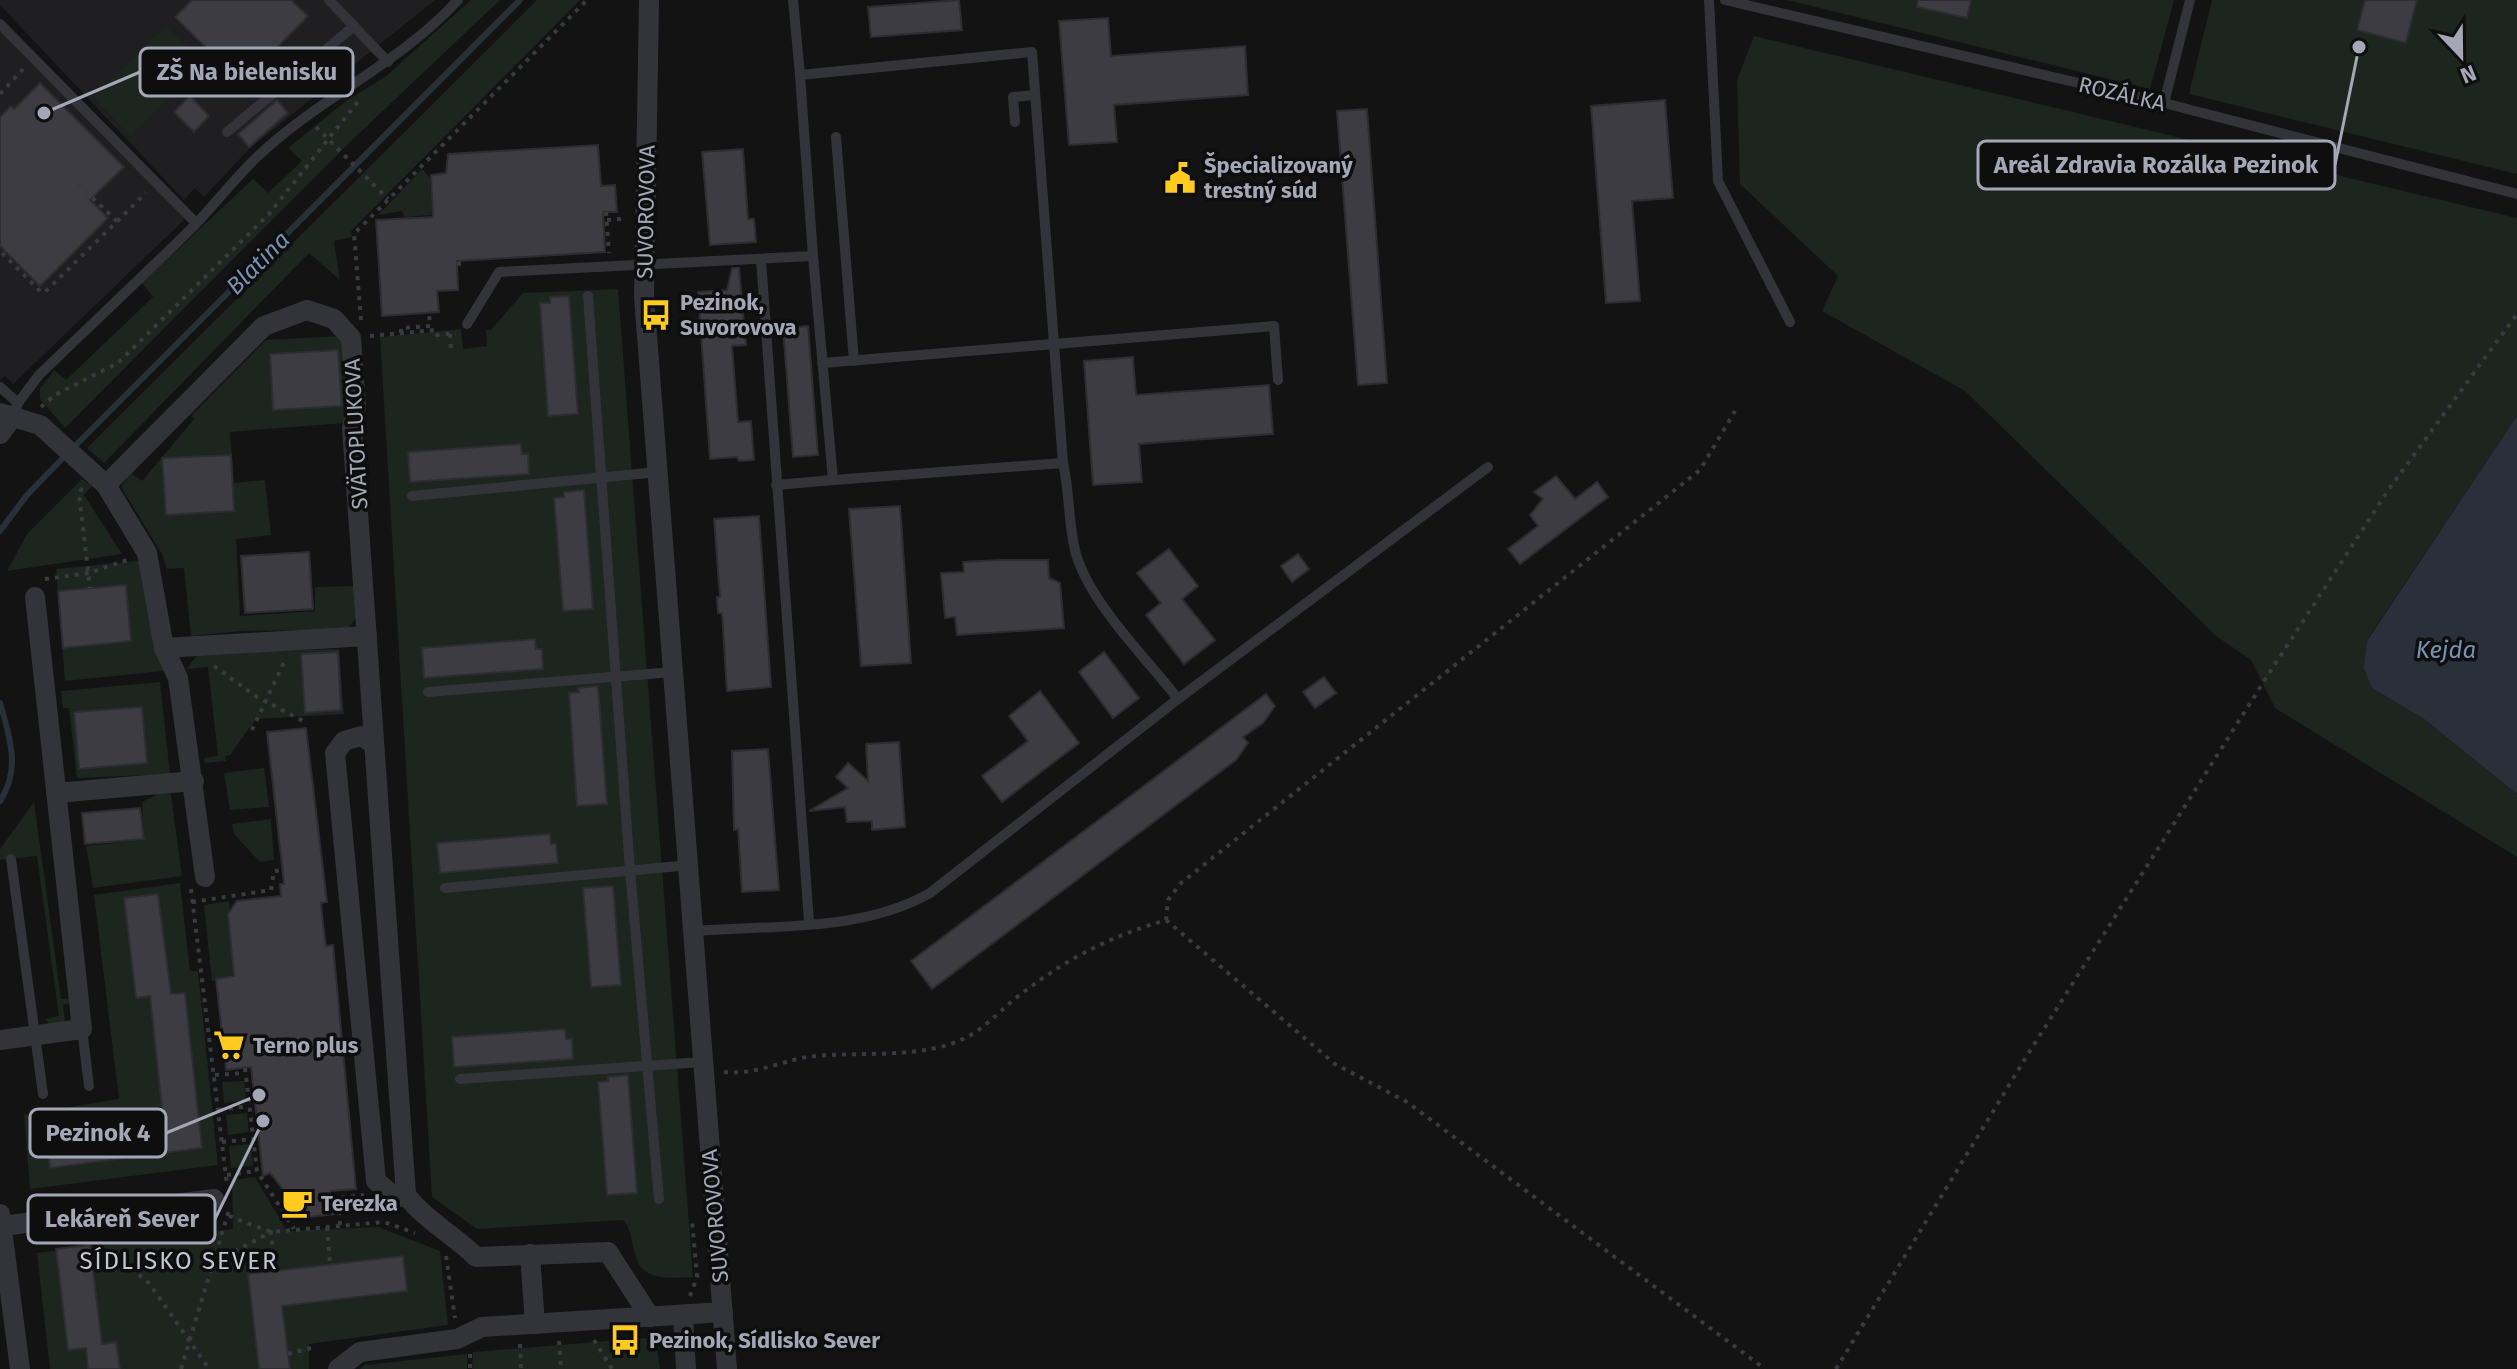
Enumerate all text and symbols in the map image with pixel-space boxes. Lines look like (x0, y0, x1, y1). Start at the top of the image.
north arrow (2421, 16, 2501, 96)
callout: ZŠ Na bielenisku (140, 48, 353, 96)
text: ZŠ Na bielenisku (157, 57, 337, 86)
text: N (2456, 59, 2480, 89)
street label: ROZÁLKA (2076, 71, 2168, 117)
callout: Areál Zdravia Rozálka Pezinok (1978, 141, 2335, 189)
street label: SUVOROVOVA (631, 144, 661, 279)
place label: Špecializovaný trestný súd (1204, 151, 1353, 204)
text: Areál Zdravia Rozálka Pezinok (1993, 151, 2319, 179)
public building icon: Špecializovaný trestný súd (1163, 161, 1197, 195)
water label: Blatina (221, 226, 295, 300)
place label: Pezinok, Suvorovova (680, 289, 797, 341)
bus stop icon: Pezinok, Suvorovova (639, 298, 673, 332)
street label: SVÄTOPLUKOVA (339, 358, 373, 510)
water label: Kejda (2416, 636, 2476, 664)
supermarket icon: Terno plus (212, 1028, 246, 1062)
place label: Terno plus (253, 1032, 359, 1059)
callout: Pezinok 4 (30, 1109, 166, 1157)
text: Pezinok 4 (46, 1119, 151, 1147)
street label: SUVOROVOVA (696, 1148, 734, 1284)
cafe icon: Terezka (280, 1186, 314, 1220)
place label: Terezka (321, 1190, 398, 1217)
callout: Lekáreň Sever (28, 1195, 215, 1243)
text: Lekáreň Sever (45, 1205, 200, 1233)
district label: SÍDLISKO SEVER (79, 1246, 279, 1275)
bus stop icon: Pezinok, Sídlisko Sever (608, 1323, 642, 1357)
place label: Pezinok, Sídlisko Sever (649, 1327, 880, 1354)

